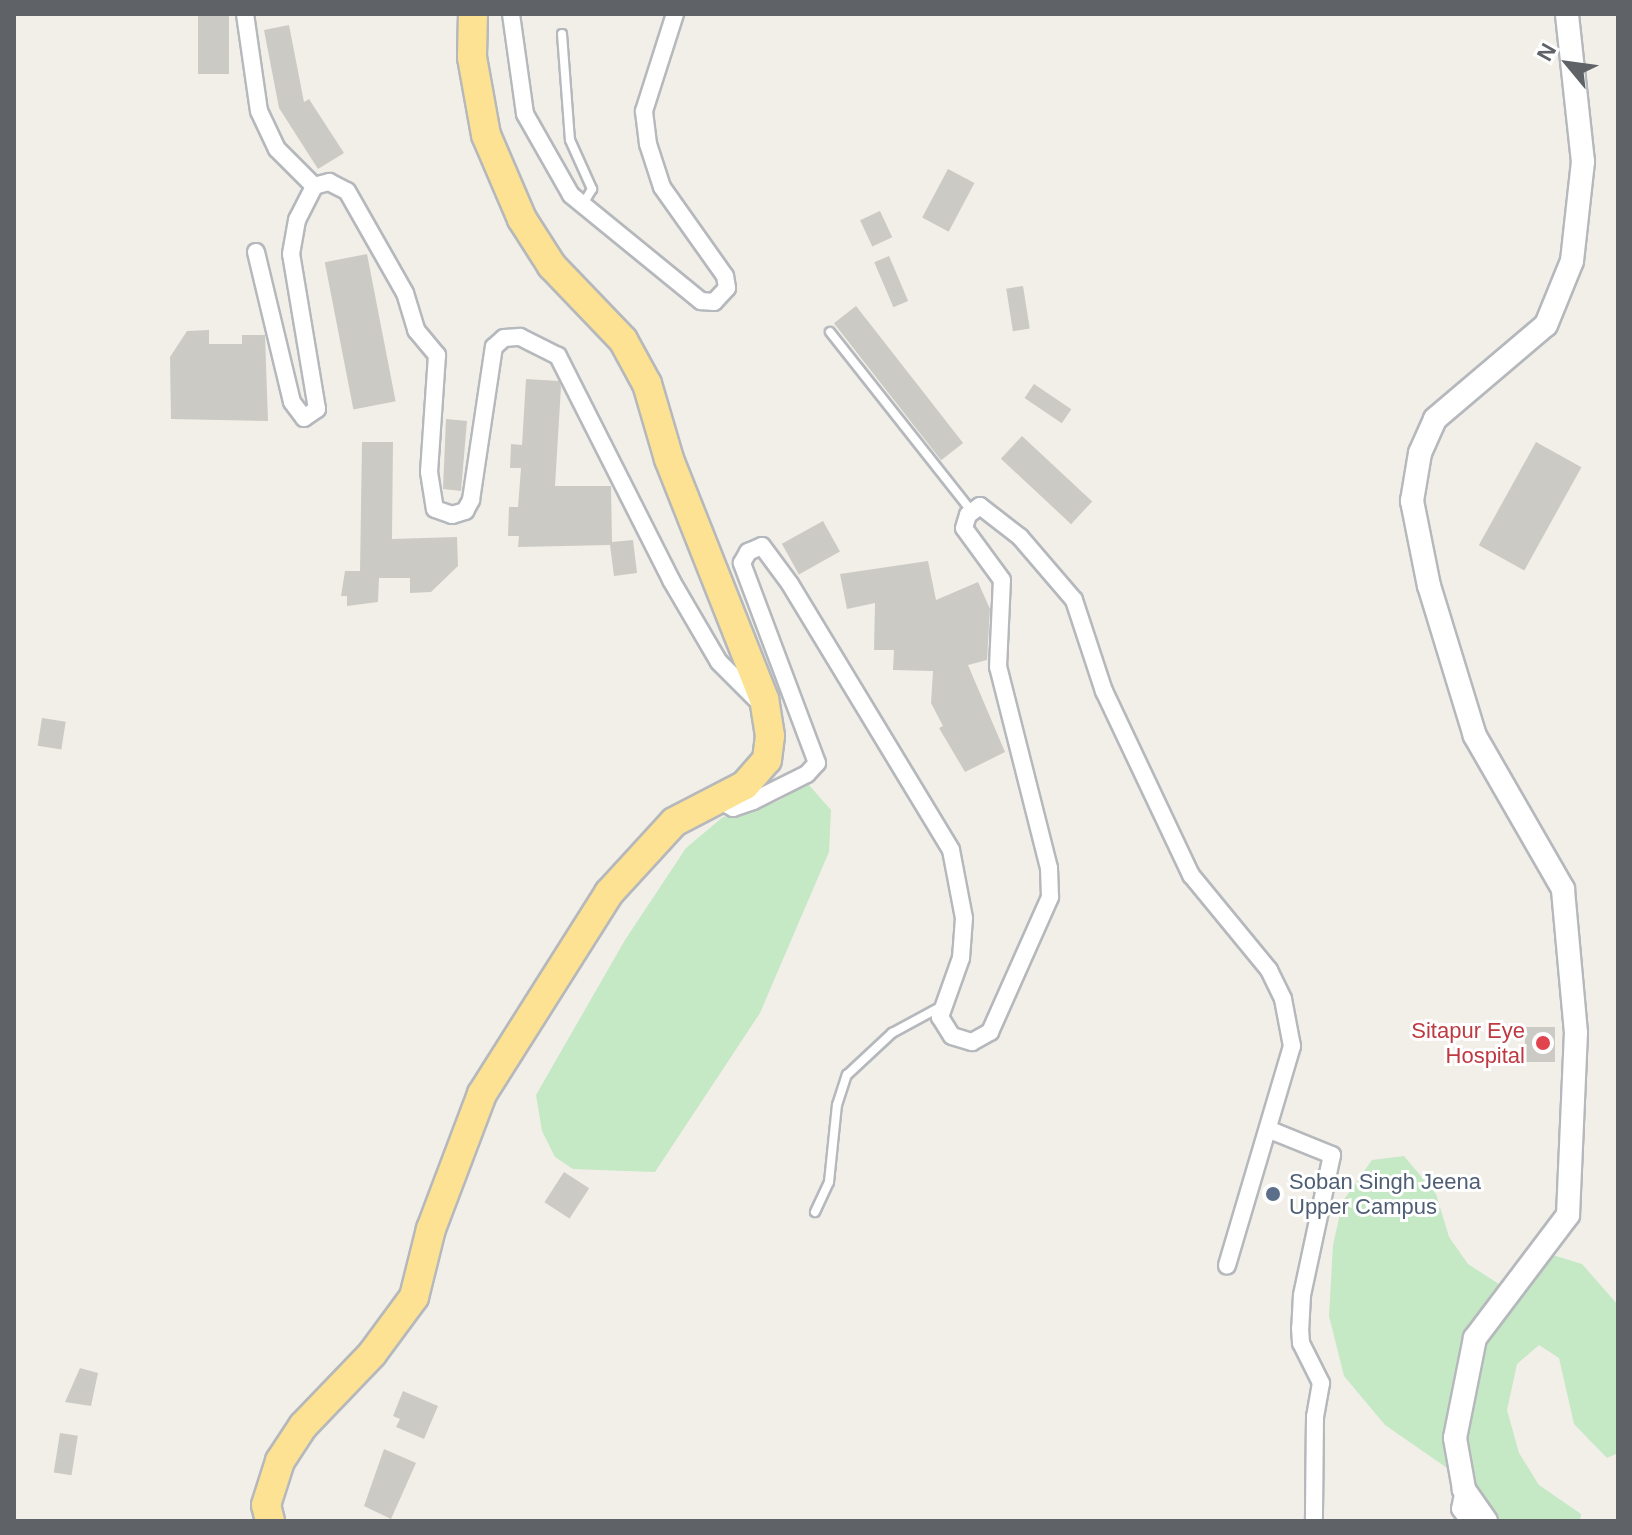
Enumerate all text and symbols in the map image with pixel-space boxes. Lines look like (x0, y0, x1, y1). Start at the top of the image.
north arrow (1528, 24, 1608, 104)
text: N (1532, 39, 1561, 65)
place label: Sitapur Eye Hospital (1411, 1017, 1525, 1068)
marker: Sitapur Eye Hospital (1532, 1032, 1554, 1054)
place label: Soban Singh Jeena Upper Campus (1289, 1168, 1481, 1220)
marker: Soban Singh Jeena Upper Campus (1264, 1185, 1282, 1203)

